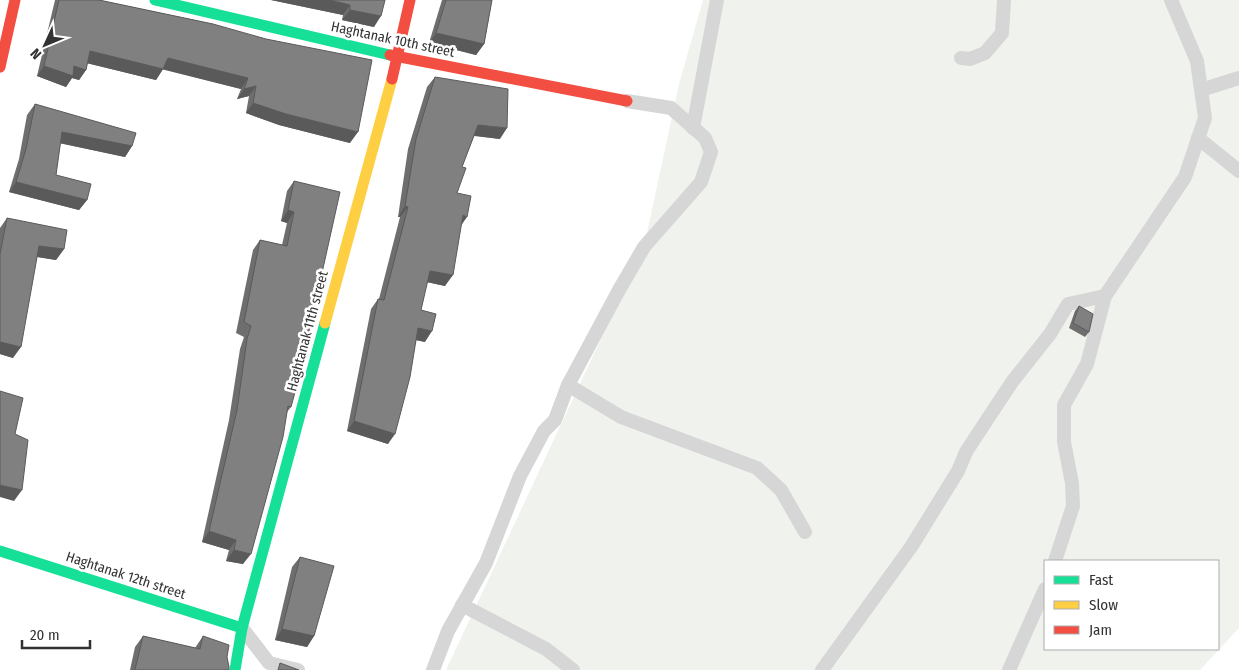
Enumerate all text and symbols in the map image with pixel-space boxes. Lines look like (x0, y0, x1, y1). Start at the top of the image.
street label: Haghtanak 10th street (329, 18, 457, 61)
north arrow (20, 20, 70, 70)
text: N (27, 45, 45, 63)
street label: Haghtanak 11th street (283, 269, 332, 393)
street label: Haghtanak 12th street (64, 548, 188, 603)
legend (1044, 560, 1219, 650)
text: Fast (1089, 571, 1113, 589)
text: Slow (1089, 596, 1118, 614)
scale bar (22, 618, 90, 650)
text: Jam (1089, 621, 1112, 639)
text: 20 m (30, 626, 60, 644)

